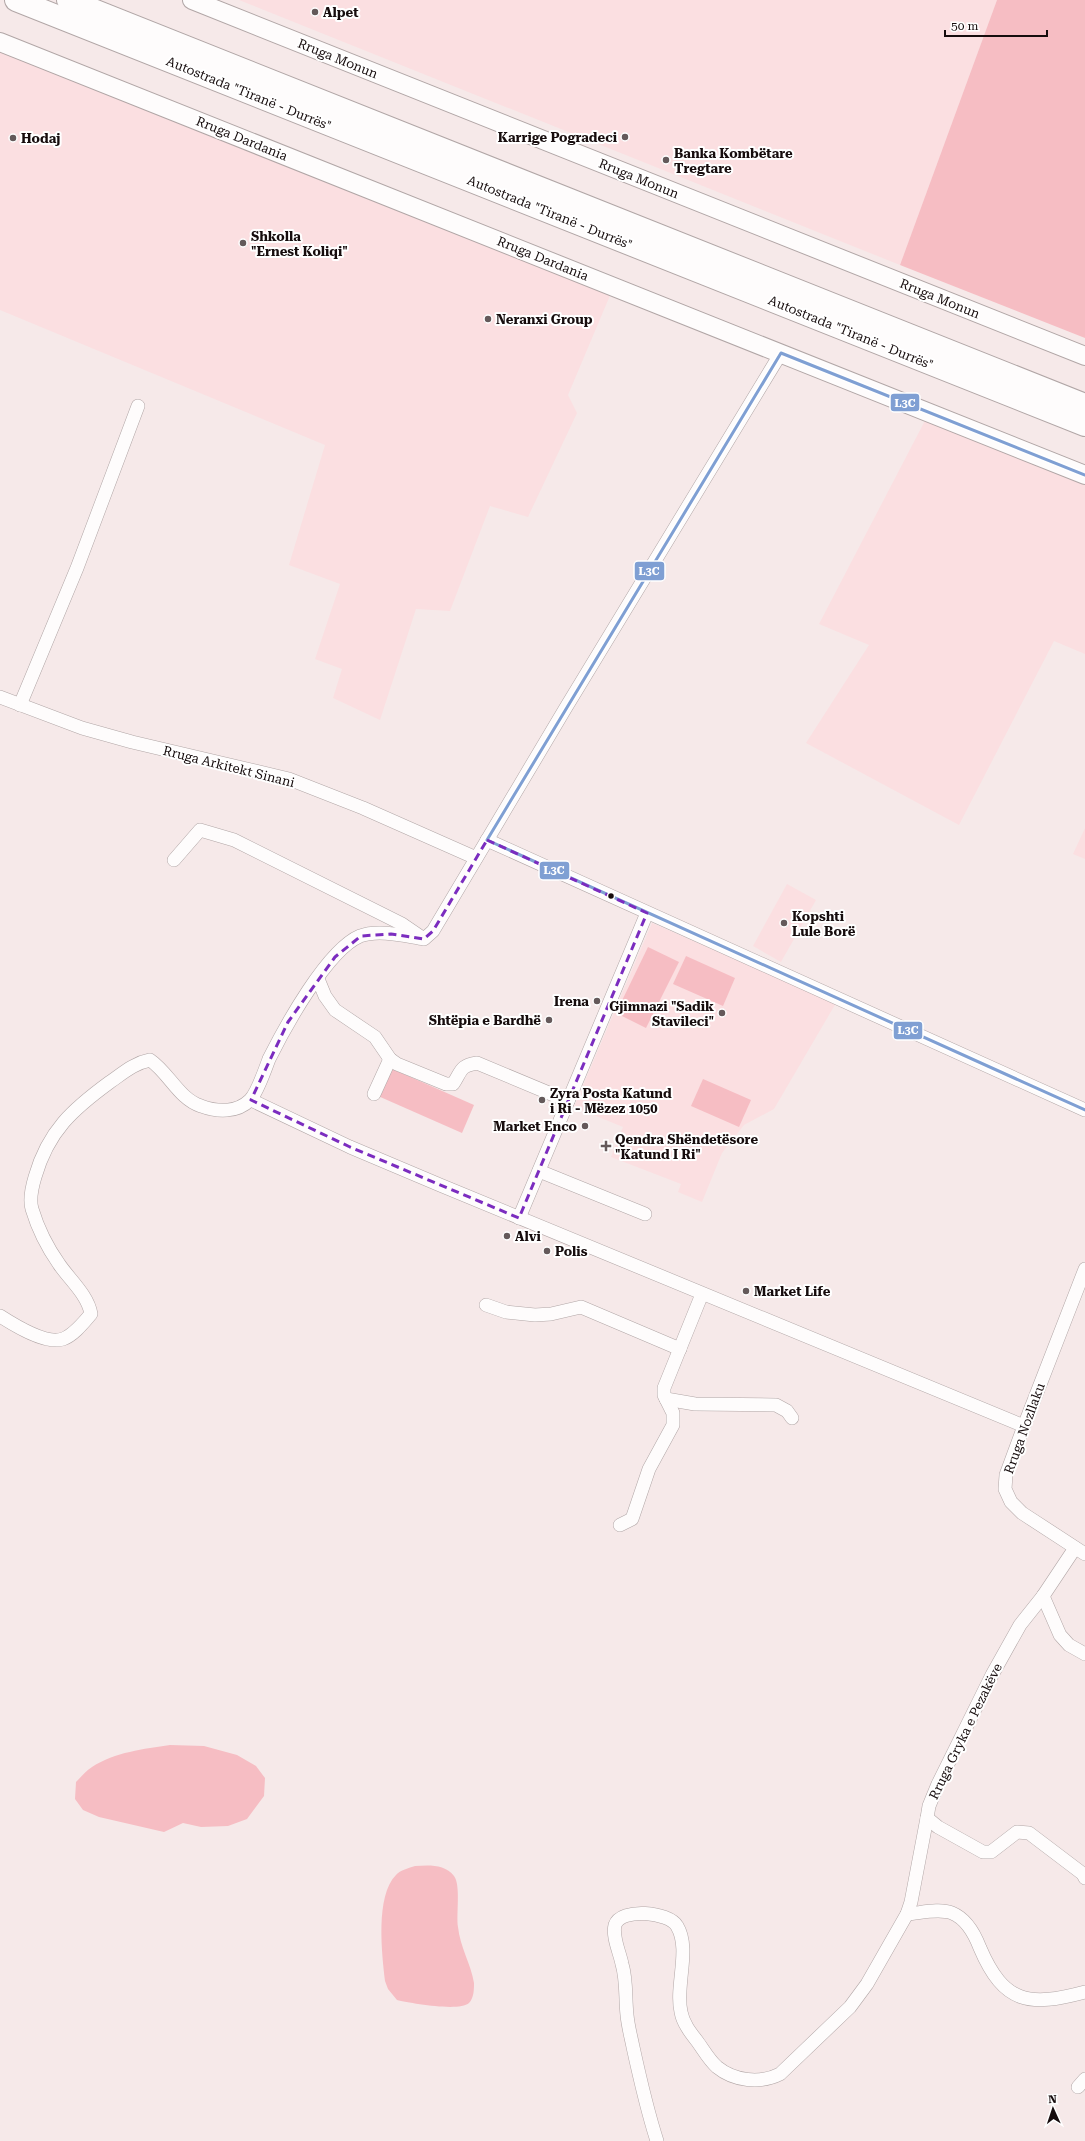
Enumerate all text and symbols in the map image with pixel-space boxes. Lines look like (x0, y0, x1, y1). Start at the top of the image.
place label: Alpet (323, 5, 359, 20)
marker: Alpet (310, 7, 320, 17)
scale bar (945, 12, 1047, 38)
text: 50 m (951, 19, 978, 33)
street label: Rruga Monun (296, 36, 381, 82)
street label: Autostrada "Tiranë - Durrës" (164, 53, 333, 133)
street label: Rruga Dardania (194, 113, 290, 164)
place label: Karrige Pogradeci (498, 130, 618, 145)
place label: Hodaj (21, 131, 60, 146)
marker: Karrige Pogradeci (620, 132, 630, 142)
marker: Hodaj (8, 133, 18, 143)
place label: Banka Kombëtare Tregtare (674, 146, 793, 176)
marker: Banka Kombëtare Tregtare (661, 155, 671, 165)
street label: Rruga Monun (597, 156, 682, 202)
street label: Autostrada "Tiranë - Durrës" (465, 172, 634, 252)
place label: Shkolla "Ernest Koliqi" (251, 229, 348, 259)
street label: Rruga Dardania (495, 233, 591, 284)
marker: Shkolla "Ernest Koliqi" (238, 238, 248, 248)
street label: Rruga Monun (898, 276, 983, 322)
street label: Autostrada "Tiranë - Durrës" (766, 292, 935, 372)
place label: Neranxi Group (496, 312, 593, 327)
marker: Neranxi Group (483, 314, 493, 324)
line badge: L3C (890, 393, 920, 412)
text: L3C (895, 397, 916, 410)
line badge: L3C (634, 561, 665, 581)
text: L3C (639, 565, 660, 578)
street label: Rruga Arkitekt Sinani (161, 743, 296, 790)
line badge: L3C (539, 861, 570, 880)
text: L3C (544, 864, 565, 877)
unlabelled marker (606, 891, 616, 901)
place label: Kopshti Lule Borë (792, 909, 856, 939)
marker: Kopshti Lule Borë (779, 918, 789, 928)
place label: Irena (554, 994, 589, 1009)
marker: Irena (592, 996, 602, 1006)
place label: Gjimnazi "Sadik Stavileci" (609, 999, 714, 1029)
marker: Gjimnazi "Sadik Stavileci" (717, 1008, 727, 1018)
place label: Shtëpia e Bardhë (429, 1013, 541, 1028)
marker: Shtëpia e Bardhë (544, 1015, 554, 1025)
line badge: L3C (893, 1021, 923, 1040)
text: L3C (898, 1024, 919, 1037)
place label: Zyra Posta Katund i Ri - Mëzez 1050 (550, 1086, 672, 1116)
marker: Zyra Posta Katund i Ri - Mëzez 1050 (537, 1095, 547, 1105)
place label: Market Enco (493, 1119, 577, 1134)
marker: Market Enco (580, 1121, 590, 1131)
place label: Qendra Shëndetësore "Katund I Ri" (615, 1132, 758, 1162)
marker: Qendra Shëndetësore "Katund I Ri" (600, 1140, 612, 1152)
place label: Alvi (515, 1229, 541, 1244)
marker: Alvi (502, 1231, 512, 1241)
place label: Polis (555, 1244, 588, 1259)
marker: Polis (542, 1246, 552, 1256)
place label: Market Life (754, 1284, 831, 1299)
marker: Market Life (741, 1286, 751, 1296)
street label: Rruga Nozllaku (1001, 1381, 1048, 1476)
street label: Rruga Gryka e Pezakëve (926, 1661, 1005, 1802)
north arrow (1033, 2089, 1073, 2129)
text: N (1048, 2093, 1058, 2106)

